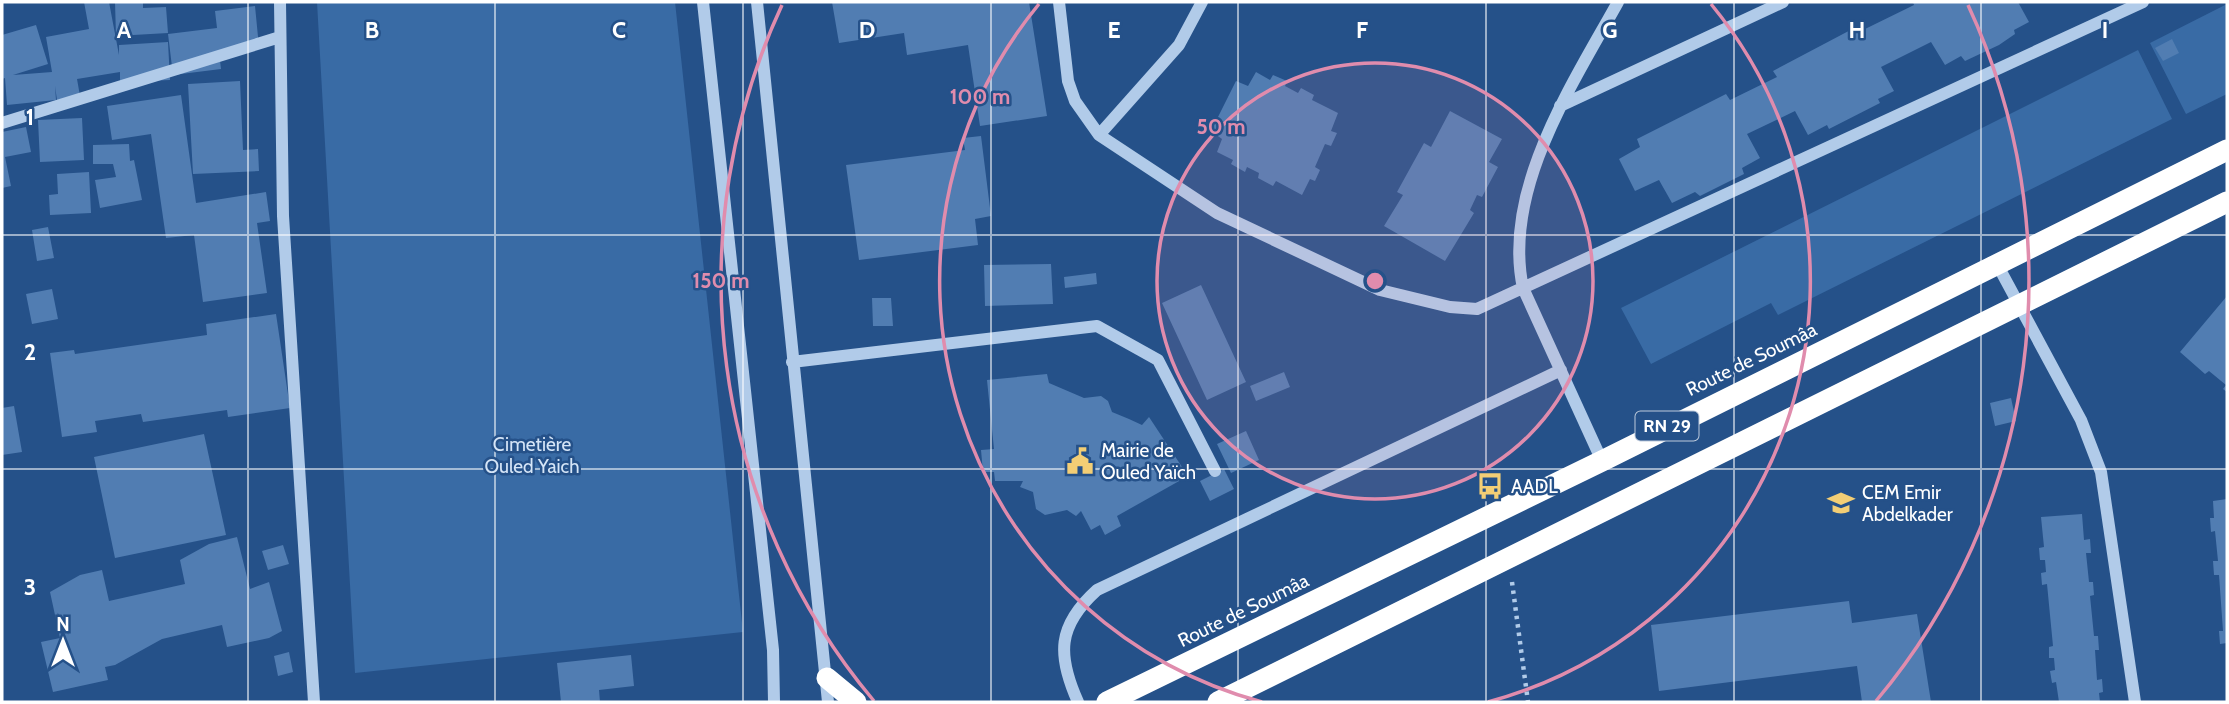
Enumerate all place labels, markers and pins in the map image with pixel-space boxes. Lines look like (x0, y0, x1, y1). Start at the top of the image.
centre of rings (1363, 269, 1387, 293)
place label: Mairie de Ouled Yaïch (1101, 439, 1196, 484)
public building icon: Mairie de Ouled Yaïch (1065, 446, 1095, 476)
bus stop icon: AADL (1475, 471, 1505, 501)
place label: AADL (1511, 475, 1558, 498)
place label: CEM Emir Abdelkader (1862, 481, 1953, 526)
school or university icon: CEM Emir Abdelkader (1826, 488, 1856, 518)

